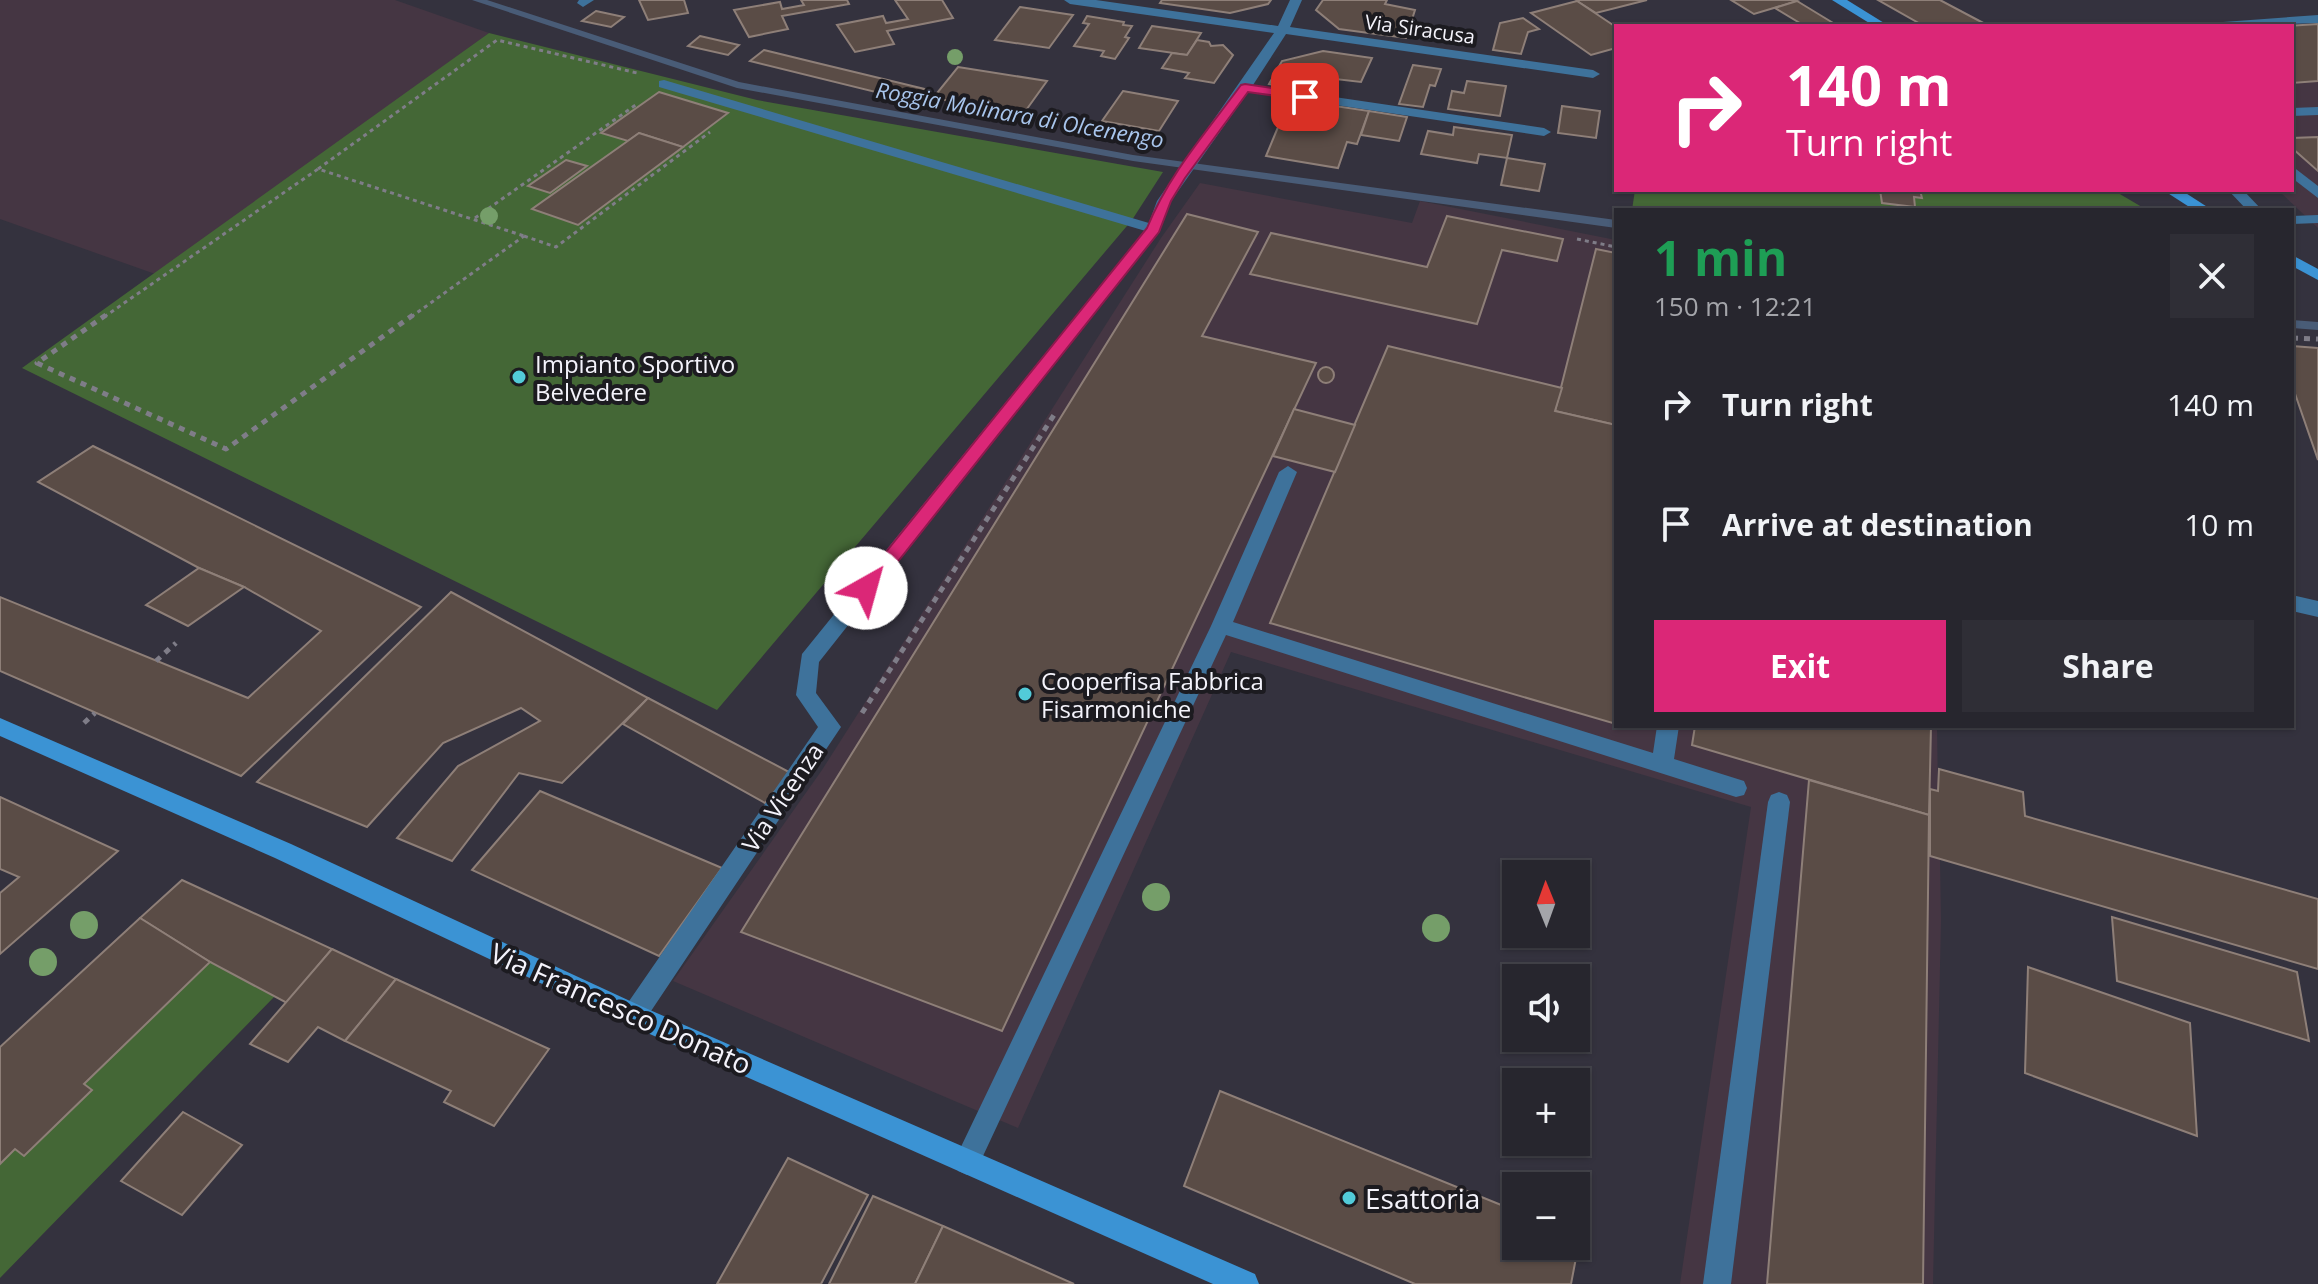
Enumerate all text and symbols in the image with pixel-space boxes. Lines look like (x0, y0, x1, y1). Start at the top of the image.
street label: Via Siracusa (1363, 8, 1477, 50)
text: 140 m (1786, 46, 1952, 122)
icon: right (1654, 56, 1758, 160)
pin (1271, 63, 1339, 131)
water label: Roggia Molinara di Olcenengo (874, 74, 1166, 154)
icon: arrive (1283, 75, 1327, 119)
text: Turn right (1786, 118, 1952, 167)
text: 1 min (1654, 225, 1787, 290)
button: close (2170, 234, 2254, 318)
text: 150 m · 12:21 (1654, 288, 1816, 324)
place label: Impianto Sportivo Belvedere (535, 347, 735, 408)
marker: Impianto Sportivo Belvedere (510, 368, 528, 386)
icon: right (1654, 382, 1698, 426)
text: Turn right (1722, 384, 1873, 425)
text: 140 m (2167, 384, 2254, 425)
icon: arrive (1654, 502, 1698, 546)
text: Arrive at destination (1722, 504, 2033, 545)
text: 10 m (2184, 504, 2254, 545)
position arrow (824, 546, 908, 630)
button: Exit (1654, 620, 1946, 712)
button: Share (1962, 620, 2254, 712)
place label: Cooperfisa Fabbrica Fisarmoniche (1041, 664, 1264, 725)
marker: Cooperfisa Fabbrica Fisarmoniche (1016, 685, 1034, 703)
street label: Via Vicenza (733, 736, 831, 858)
north arrow (1502, 860, 1590, 948)
map controls (1502, 860, 1590, 1260)
street label: Via Francesco Donato (484, 933, 758, 1083)
button: sound (1502, 964, 1590, 1052)
button: + (1502, 1068, 1590, 1156)
button: − (1502, 1172, 1590, 1260)
place label: Esattoria (1365, 1179, 1480, 1217)
marker: Esattoria (1340, 1189, 1358, 1207)

